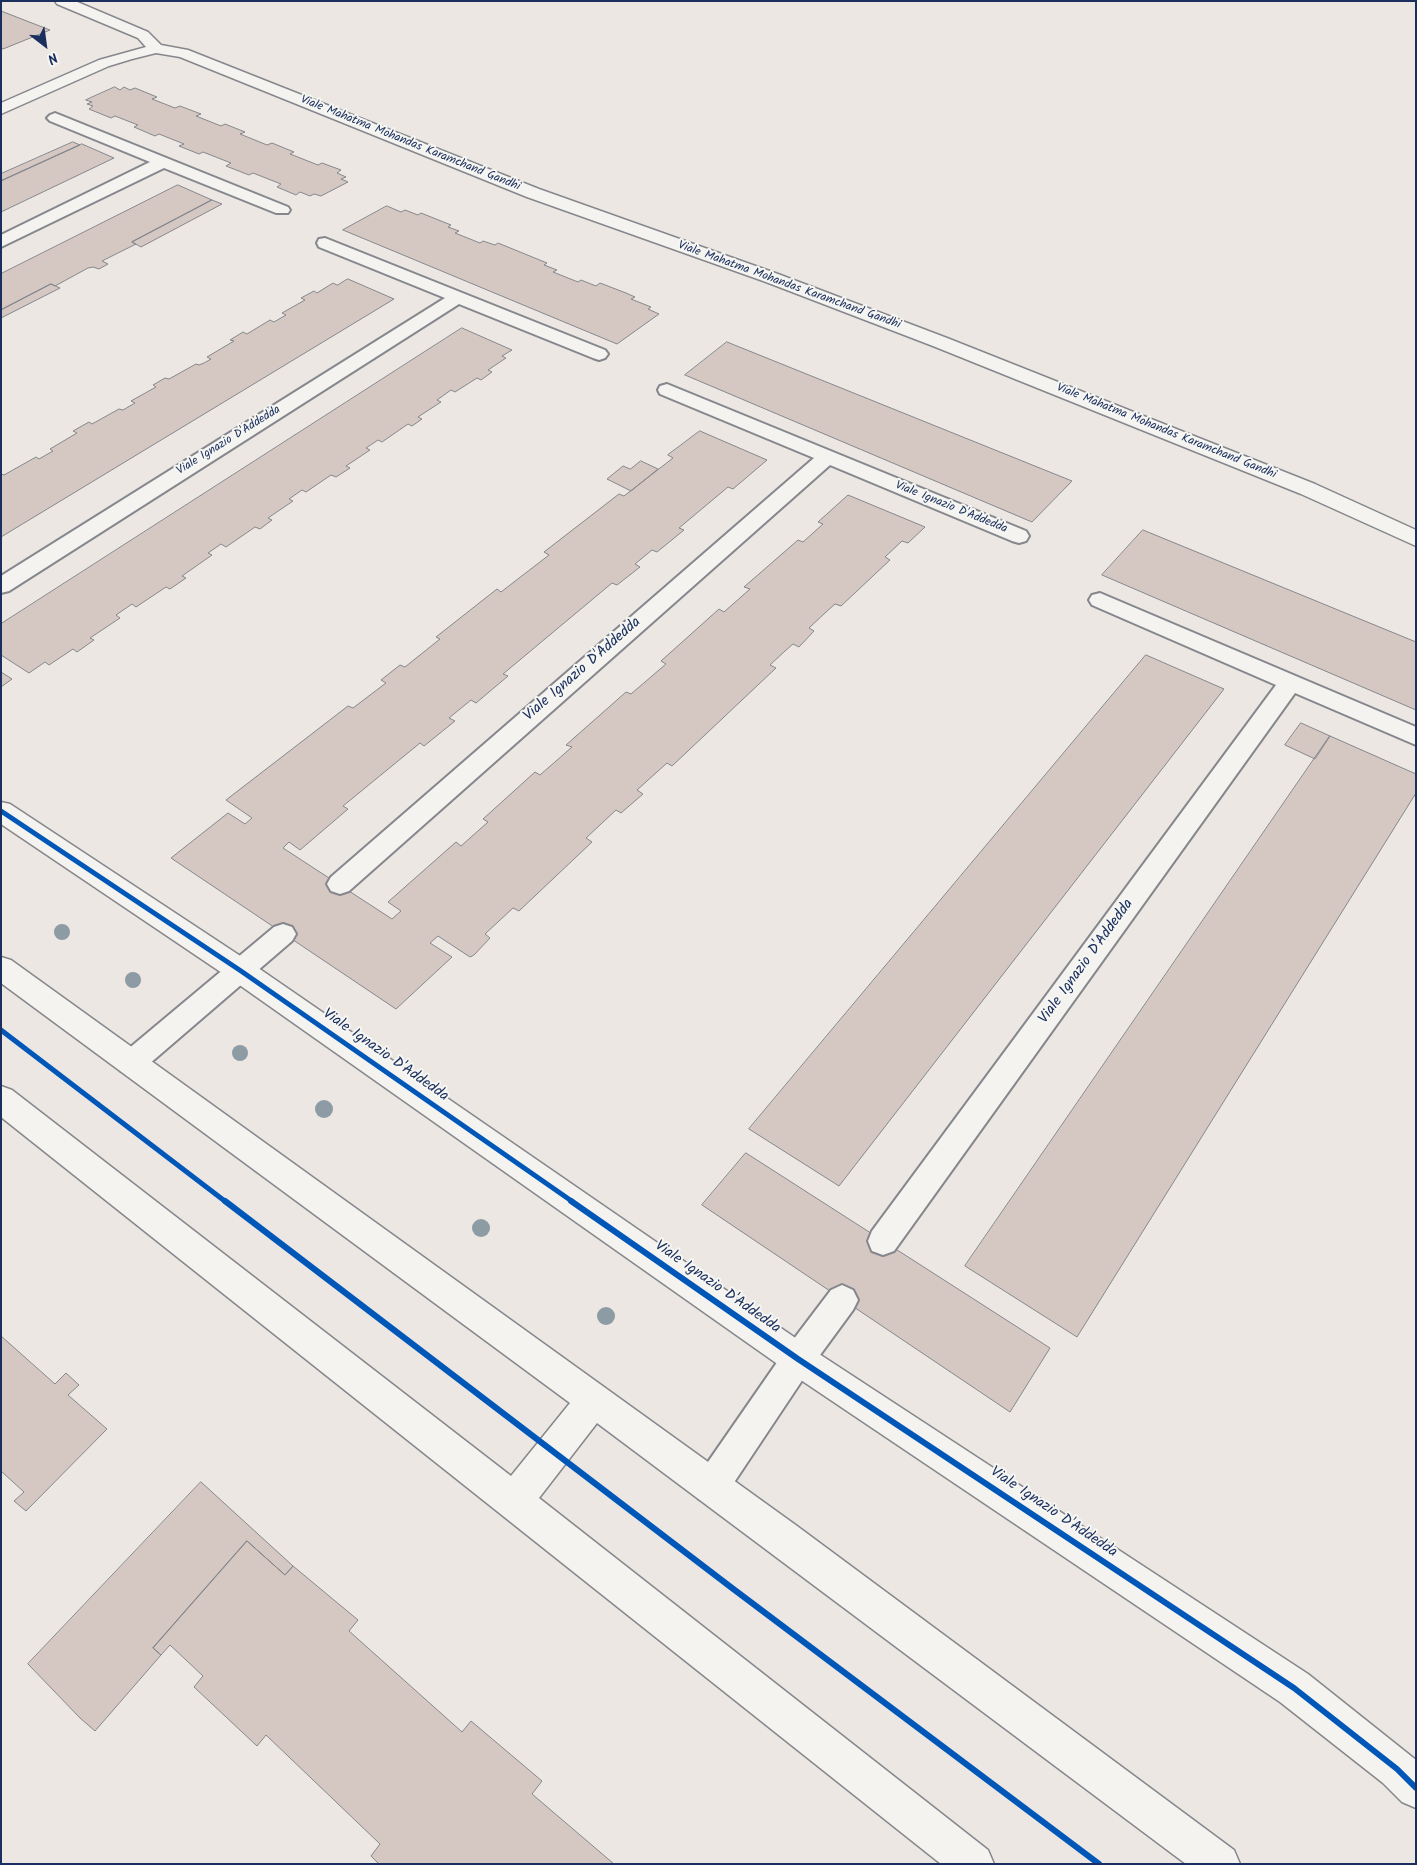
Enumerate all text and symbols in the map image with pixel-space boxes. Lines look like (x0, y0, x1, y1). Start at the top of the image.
north arrow (20, 20, 70, 70)
text: N (43, 46, 62, 70)
street label: Viale Mahatma Mohandas Karamchand Gandhi (298, 93, 522, 195)
street label: Viale Mahatma Mohandas Karamchand Gandhi (676, 239, 902, 333)
street label: Viale Mahatma Mohandas Karamchand Gandhi (1054, 381, 1278, 483)
street label: Viale Ignazio D'Addedda (174, 403, 284, 479)
street label: Viale Ignazio D'Addedda (893, 479, 1009, 537)
street label: Viale Ignazio D'Addedda (521, 614, 645, 726)
street label: Viale Ignazio D'Addedda (1036, 896, 1138, 1028)
street label: Viale Ignazio D'Addedda (319, 1006, 451, 1106)
street label: Viale Ignazio D'Addedda (651, 1238, 783, 1338)
street label: Viale Ignazio D'Addedda (986, 1464, 1120, 1562)

